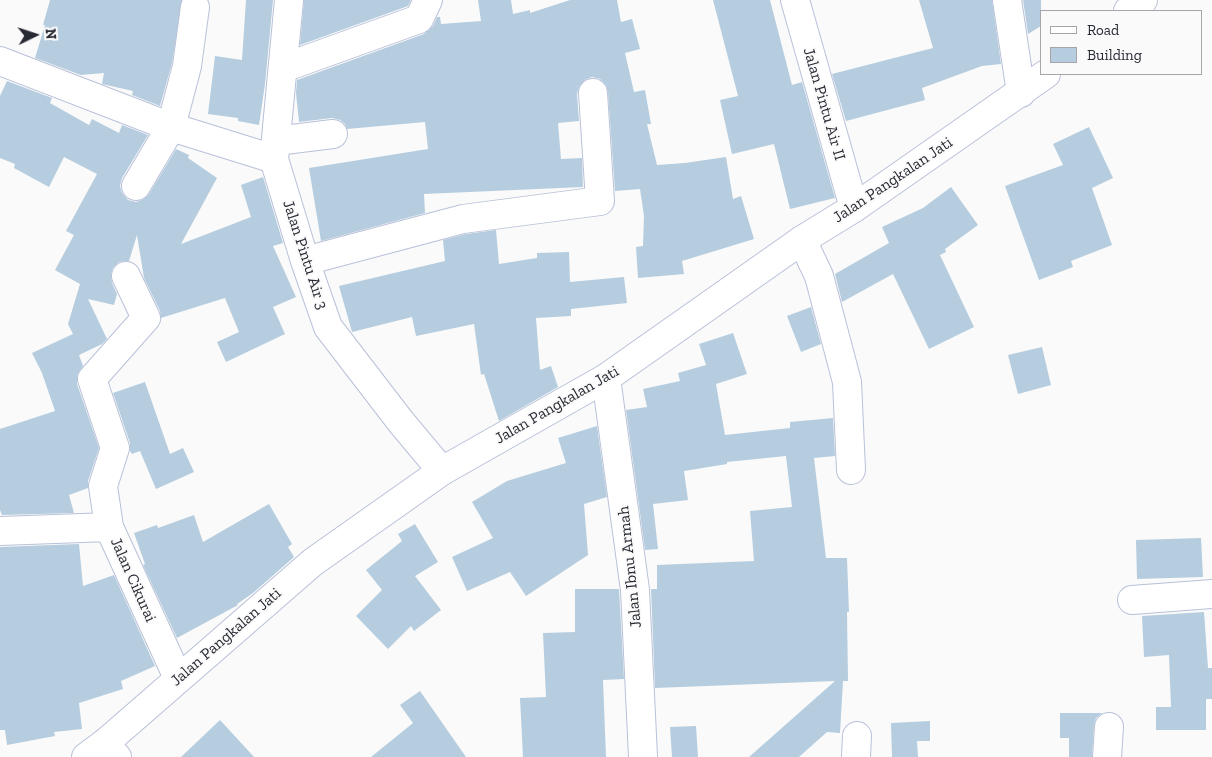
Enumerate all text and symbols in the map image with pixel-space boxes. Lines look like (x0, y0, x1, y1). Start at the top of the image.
north arrow (10, 10, 60, 60)
legend (1040, 10, 1202, 75)
text: Road (1087, 21, 1119, 39)
text: N (42, 28, 59, 40)
street label: Jalan Pintu Air II (799, 45, 849, 163)
text: Building (1087, 46, 1142, 64)
street label: Jalan Pangkalan Jati (830, 133, 956, 227)
street label: Jalan Pintu Air 3 (278, 198, 332, 312)
street label: Jalan Pangkalan Jati (492, 362, 622, 448)
street label: Jalan Ibnu Armah (614, 505, 646, 629)
street label: Jalan Cikurai (106, 535, 160, 625)
street label: Jalan Pangkalan Jati (167, 584, 285, 690)

